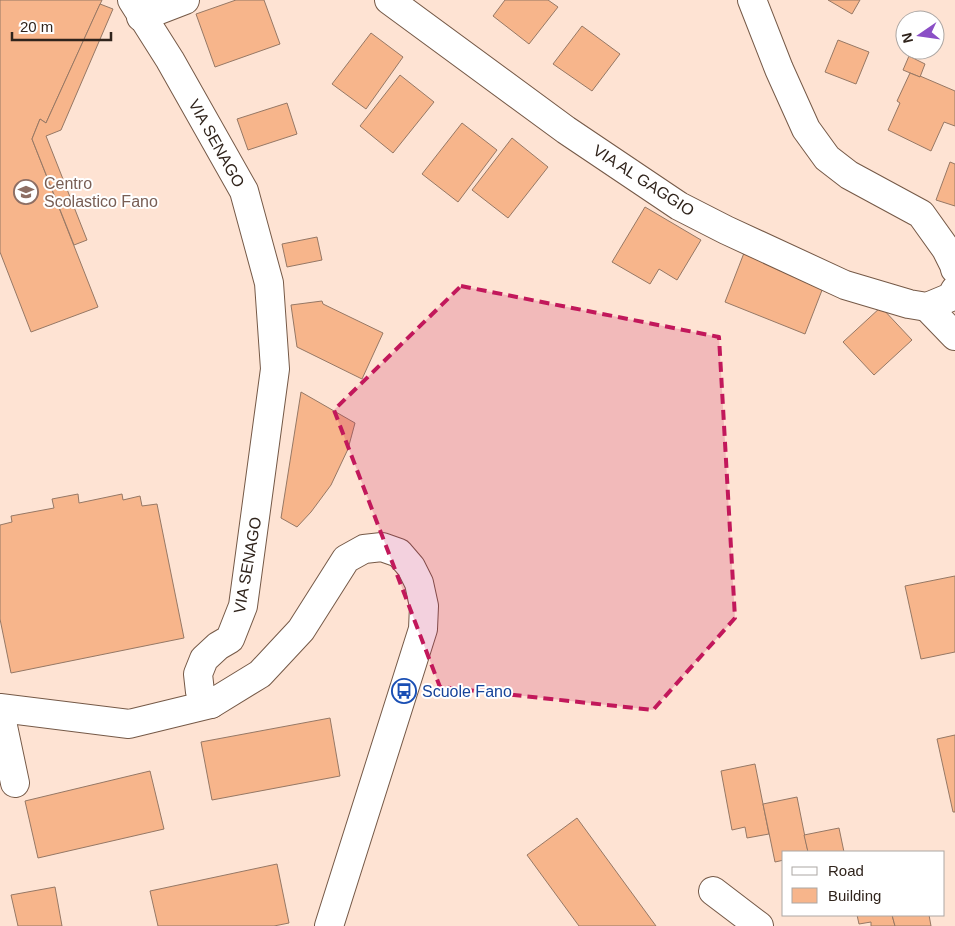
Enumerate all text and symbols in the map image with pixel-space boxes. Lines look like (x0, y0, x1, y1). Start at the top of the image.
scale bar (12, 10, 111, 42)
north arrow (895, 10, 945, 60)
text: 20 m (20, 18, 53, 35)
text: N (898, 31, 916, 45)
street label: VIA SENAGO (185, 96, 248, 190)
street label: VIA AL GAGGIO (590, 141, 697, 219)
place label: Centro Scolastico Fano (44, 175, 158, 210)
school or university icon: Centro Scolastico Fano (13, 179, 39, 205)
street label: VIA SENAGO (231, 515, 264, 615)
bus stop icon: Scuole Fano (391, 678, 417, 704)
place label: Scuole Fano (422, 683, 512, 700)
legend (782, 851, 945, 916)
text: Road (828, 862, 864, 879)
text: Building (828, 887, 881, 904)

